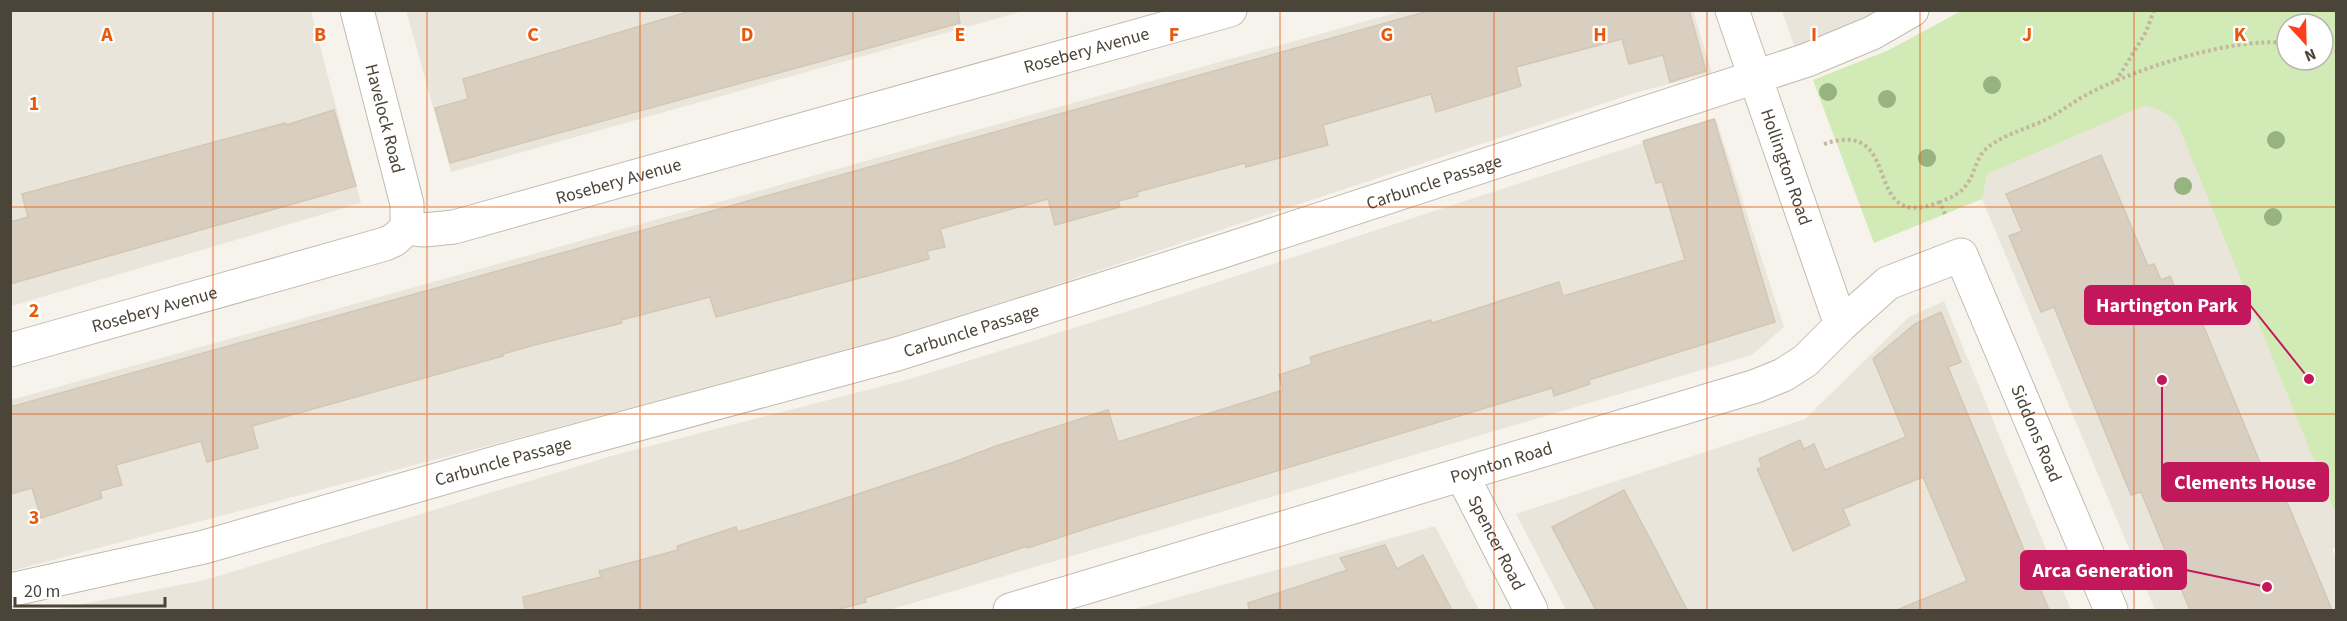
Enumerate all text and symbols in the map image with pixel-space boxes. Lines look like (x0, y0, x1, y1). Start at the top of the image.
north arrow (2275, 12, 2335, 72)
text: A (100, 21, 113, 49)
text: B (314, 21, 326, 49)
text: C (527, 21, 539, 49)
text: D (741, 21, 753, 49)
text: E (955, 21, 965, 49)
street label: Rosebery Avenue (1021, 21, 1152, 80)
text: F (1169, 21, 1179, 49)
text: G (1381, 21, 1393, 49)
text: H (1593, 21, 1607, 49)
text: I (1811, 21, 1817, 49)
text: J (2022, 21, 2032, 49)
text: K (2234, 21, 2247, 49)
text: N (2301, 43, 2319, 67)
street label: Havelock Road (359, 61, 411, 176)
text: 1 (29, 90, 39, 118)
street label: Hollington Road (1755, 105, 1818, 229)
street label: Carbuncle Passage (1363, 148, 1505, 216)
street label: Rosebery Avenue (553, 152, 684, 210)
street label: Rosebery Avenue (89, 280, 220, 339)
callout: Hartington Park (2085, 286, 2250, 324)
text: Hartington Park (2096, 292, 2238, 320)
text: 2 (29, 297, 39, 325)
street label: Carbuncle Passage (900, 297, 1042, 364)
street label: Siddons Road (2005, 381, 2068, 486)
street label: Carbuncle Passage (432, 430, 574, 492)
street label: Poynton Road (1447, 435, 1555, 490)
callout: Clements House (2162, 463, 2328, 501)
text: Clements House (2174, 469, 2316, 497)
street label: Spencer Road (1462, 491, 1531, 595)
text: 3 (29, 504, 39, 532)
callout: Arca Generation (2021, 551, 2186, 589)
text: Arca Generation (2031, 557, 2174, 585)
scale bar (15, 570, 165, 608)
text: 20 m (24, 579, 60, 604)

